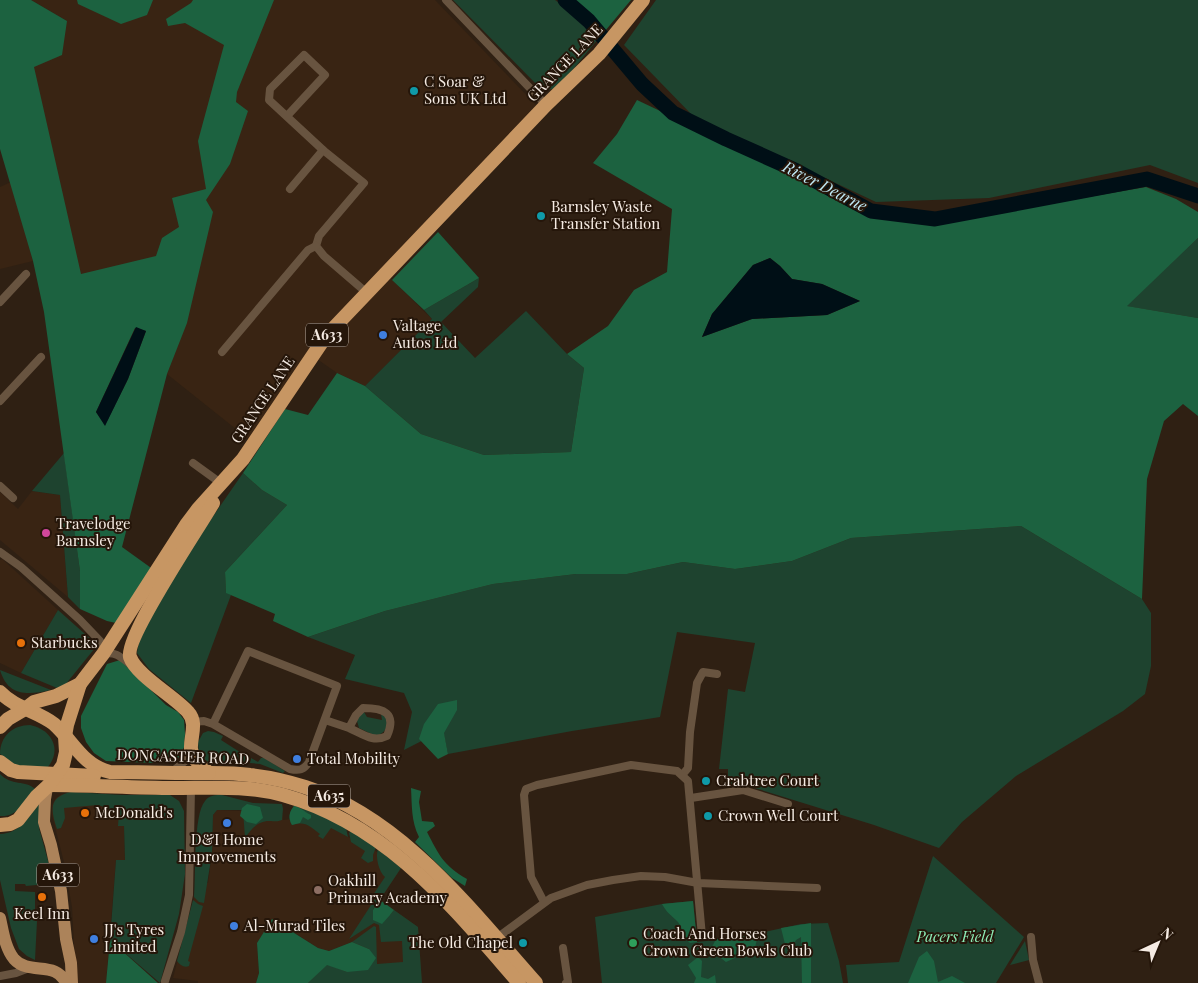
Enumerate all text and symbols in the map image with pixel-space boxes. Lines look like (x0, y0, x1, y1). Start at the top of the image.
street label: GRANGE LANE (522, 19, 607, 106)
place label: C Soar & Sons UK Ltd (424, 71, 507, 108)
marker: C Soar & Sons UK Ltd (408, 85, 420, 97)
water label: River Dearne (779, 155, 871, 216)
place label: Barnsley Waste Transfer Station (551, 196, 660, 233)
marker: Barnsley Waste Transfer Station (535, 210, 547, 222)
place label: Valtage Autos Ltd (392, 315, 458, 352)
road number: A633 (306, 324, 348, 346)
marker: Valtage Autos Ltd (377, 329, 389, 341)
street label: GRANGE LANE (226, 352, 299, 447)
place label: Travelodge Barnsley (56, 513, 131, 550)
marker: Travelodge Barnsley (40, 527, 52, 539)
place label: Starbucks (31, 632, 98, 652)
marker: Starbucks (15, 637, 27, 649)
street label: DONCASTER ROAD (116, 744, 250, 768)
place label: Total Mobility (307, 748, 401, 768)
marker: Total Mobility (291, 753, 303, 765)
place label: Crabtree Court (716, 770, 819, 790)
marker: Crabtree Court (700, 775, 712, 787)
road number: A635 (308, 784, 350, 808)
place label: McDonald's (95, 802, 173, 822)
place label: Crown Well Court (718, 805, 839, 825)
marker: McDonald's (79, 807, 91, 819)
marker: Crown Well Court (702, 810, 714, 822)
marker: D&I Home Improvements (221, 817, 233, 829)
place label: D&I Home Improvements (178, 829, 276, 866)
road number: A633 (37, 864, 79, 886)
place label: Oakhill Primary Academy (328, 870, 447, 907)
marker: Oakhill Primary Academy (312, 884, 324, 896)
marker: Keel Inn (36, 891, 48, 903)
place label: Keel Inn (14, 903, 70, 923)
place label: Al-Murad Tiles (243, 915, 345, 935)
north arrow (1133, 918, 1183, 968)
place label: JJ's Tyres Limited (103, 919, 164, 956)
marker: Al-Murad Tiles (228, 920, 240, 932)
place label: Coach And Horses Crown Green Bowls Club (643, 923, 812, 960)
text: N (1157, 923, 1178, 944)
park label: Pacers Field (915, 926, 994, 946)
place label: The Old Chapel (409, 932, 513, 952)
marker: JJ's Tyres Limited (88, 933, 100, 945)
marker: The Old Chapel (517, 937, 529, 949)
marker: Coach And Horses Crown Green Bowls Club (627, 937, 639, 949)

